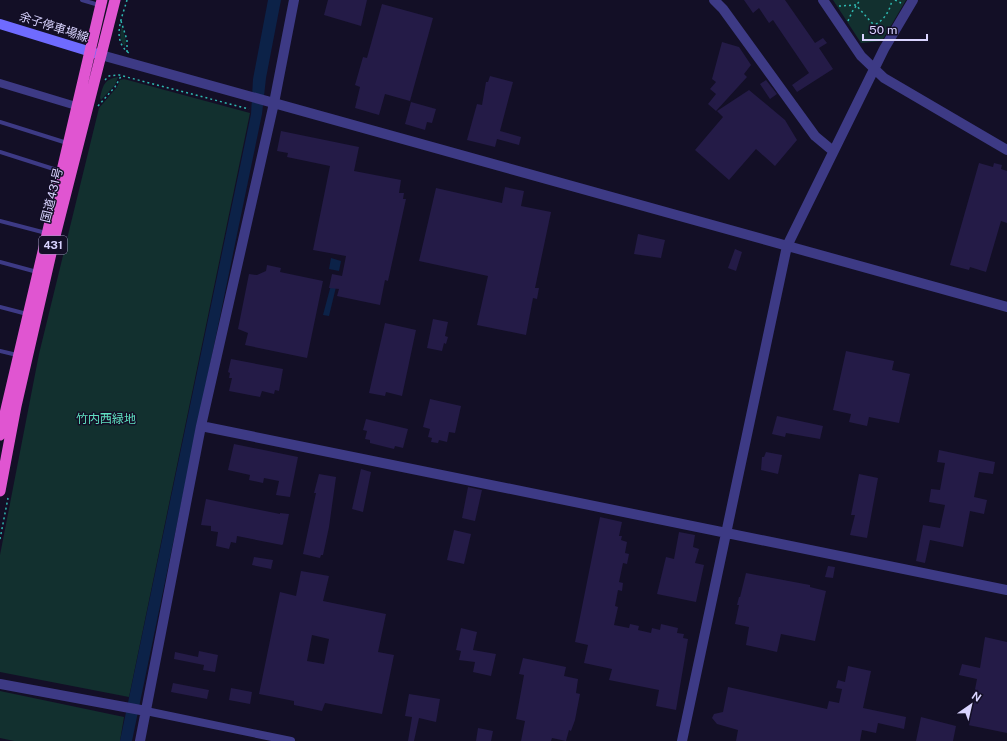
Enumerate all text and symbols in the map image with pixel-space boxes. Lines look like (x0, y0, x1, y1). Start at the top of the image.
street label: 余子停車場線 (18, 9, 90, 45)
scale bar (863, 16, 927, 42)
text: 50 m (869, 23, 897, 37)
street label: 国道431号 (38, 166, 66, 224)
road number: 431 (39, 236, 67, 254)
park label: 竹内西緑地 (76, 412, 136, 426)
north arrow (951, 685, 991, 725)
text: N (970, 689, 984, 704)

